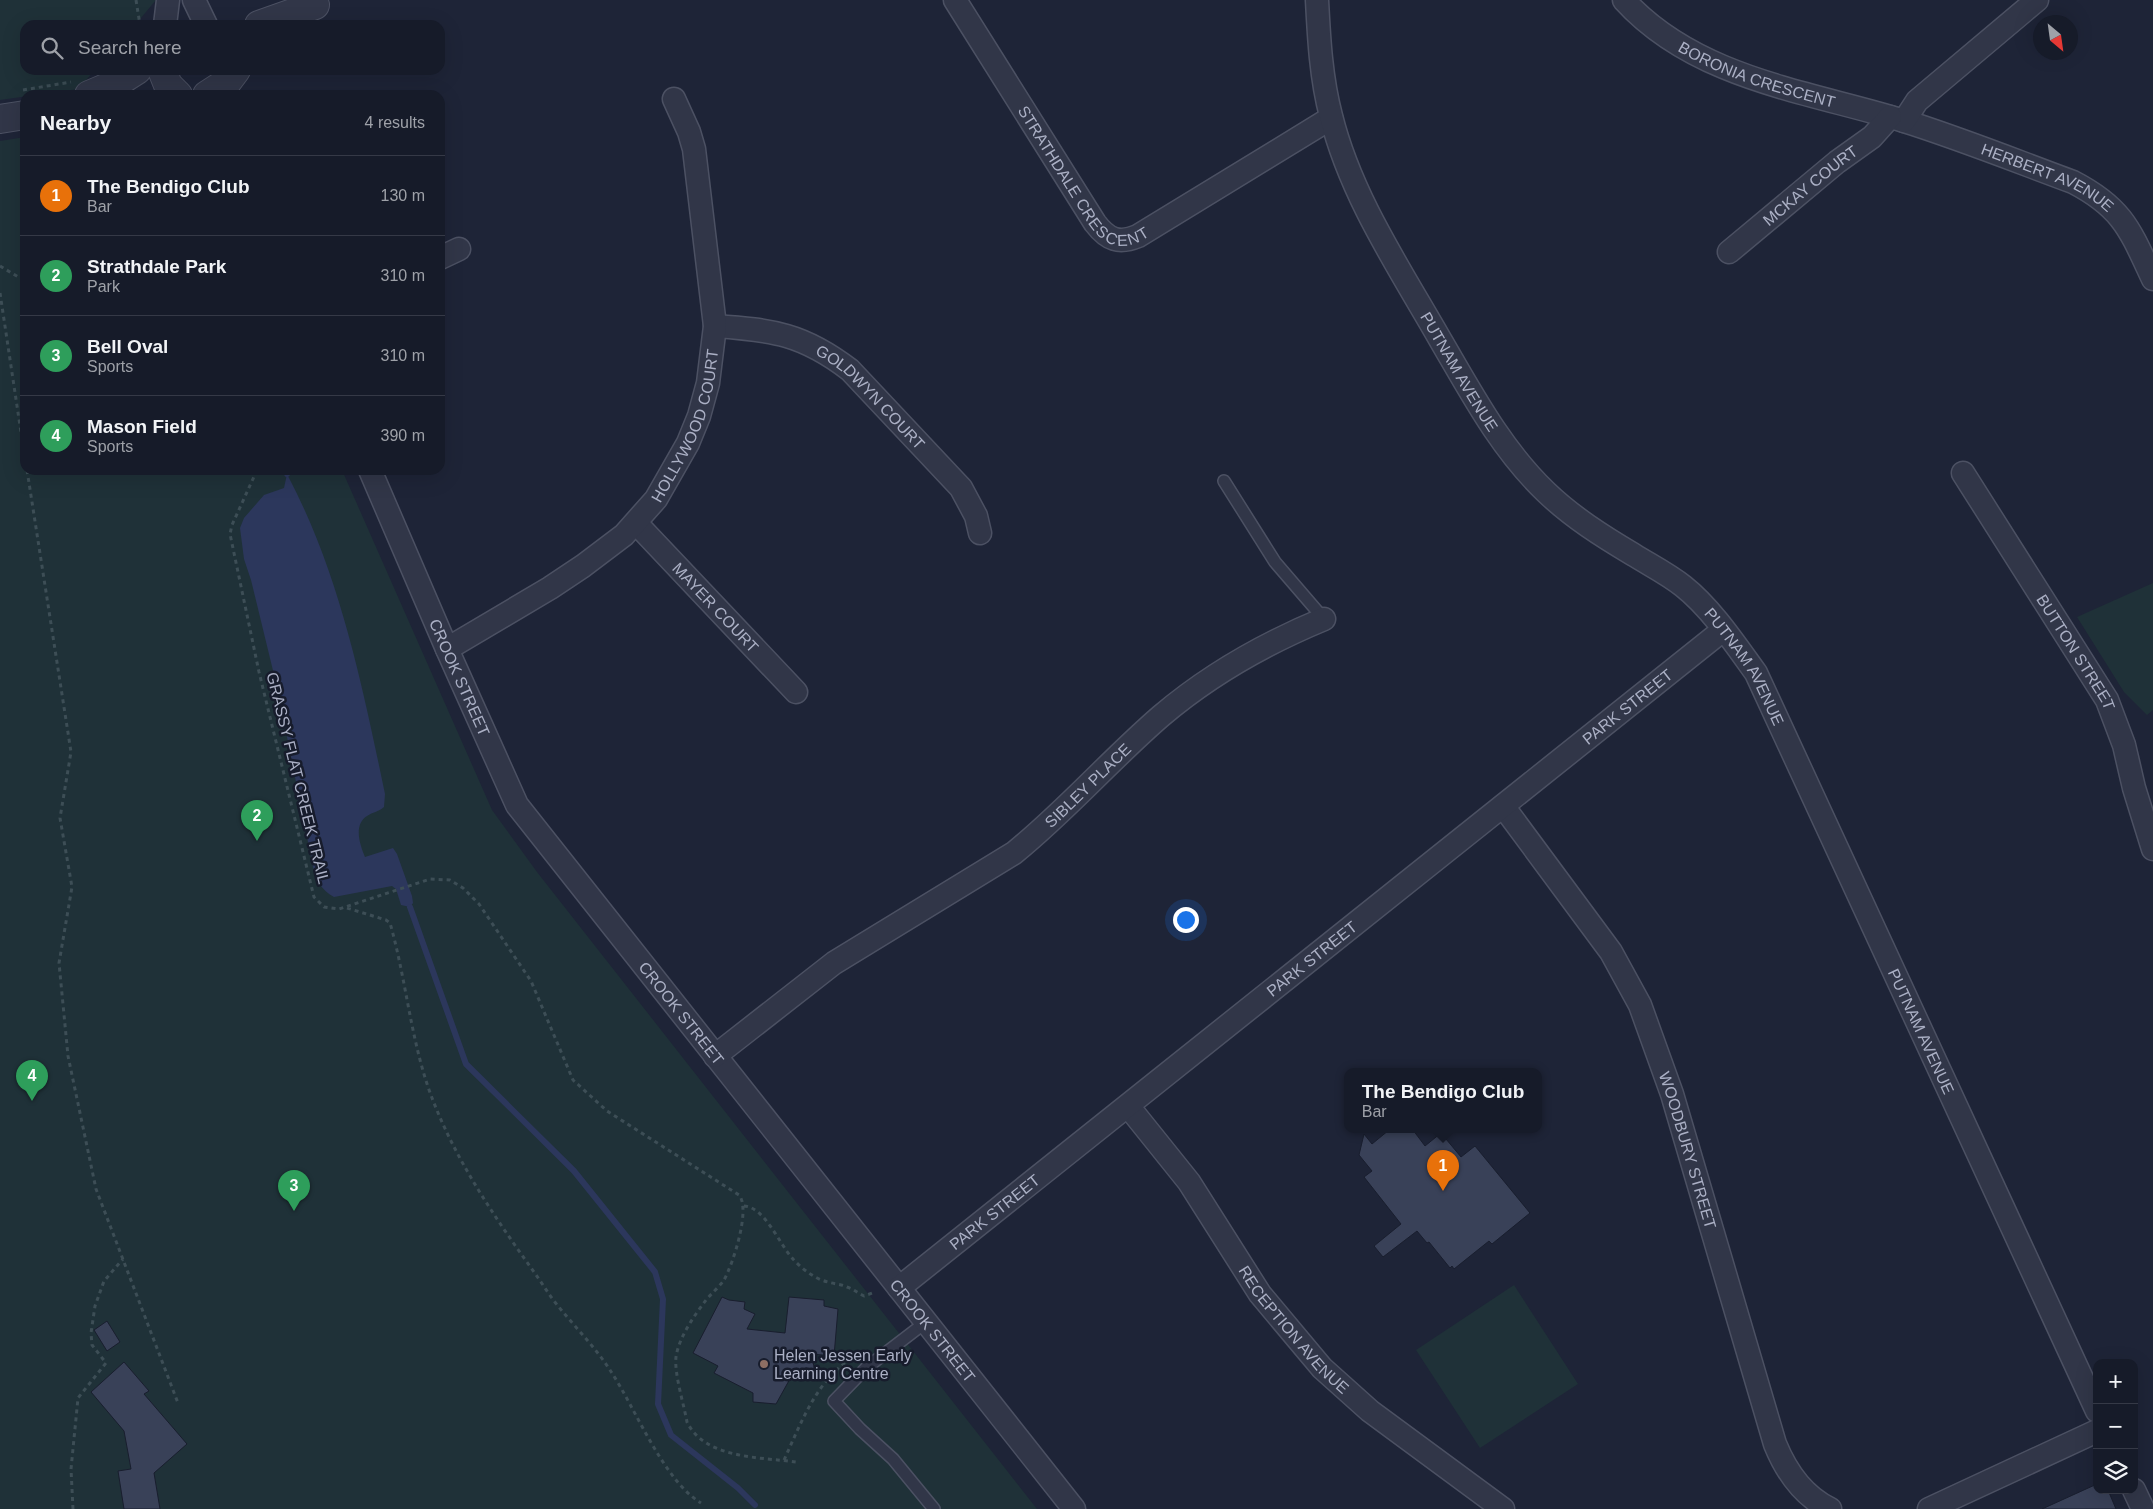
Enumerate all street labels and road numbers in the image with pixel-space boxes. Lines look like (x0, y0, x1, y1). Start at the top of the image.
street label: BORONIA CRESCENT (1676, 38, 1837, 110)
street label: STRATHDALE CRESCENT (1015, 103, 1152, 249)
street label: HERBERT AVENUE (1979, 140, 2117, 215)
street label: MCKAY COURT (1759, 142, 1861, 229)
street label: PUTNAM AVENUE (1418, 309, 1502, 434)
street label: GOLDWYN COURT (813, 341, 928, 453)
street label: HOLLYWOOD COURT (648, 348, 721, 505)
street label: MAYER COURT (669, 559, 762, 656)
street label: BUTTON STREET (2034, 591, 2118, 712)
street label: PUTNAM AVENUE (1702, 604, 1787, 728)
street label: CROOK STREET (427, 616, 493, 739)
street label: PARK STREET (1579, 665, 1676, 747)
street label: GRASSY FLAT CREEK TRAIL (263, 670, 333, 886)
street label: SIBLEY PLACE (1041, 740, 1134, 831)
street label: PARK STREET (1263, 917, 1360, 999)
street label: CROOK STREET (636, 958, 728, 1068)
street label: PUTNAM AVENUE (1885, 966, 1958, 1096)
street label: WOODBURY STREET (1656, 1069, 1720, 1231)
street label: PARK STREET (946, 1171, 1043, 1253)
street label: RECEPTION AVENUE (1236, 1263, 1352, 1396)
street label: CROOK STREET (887, 1276, 979, 1386)

